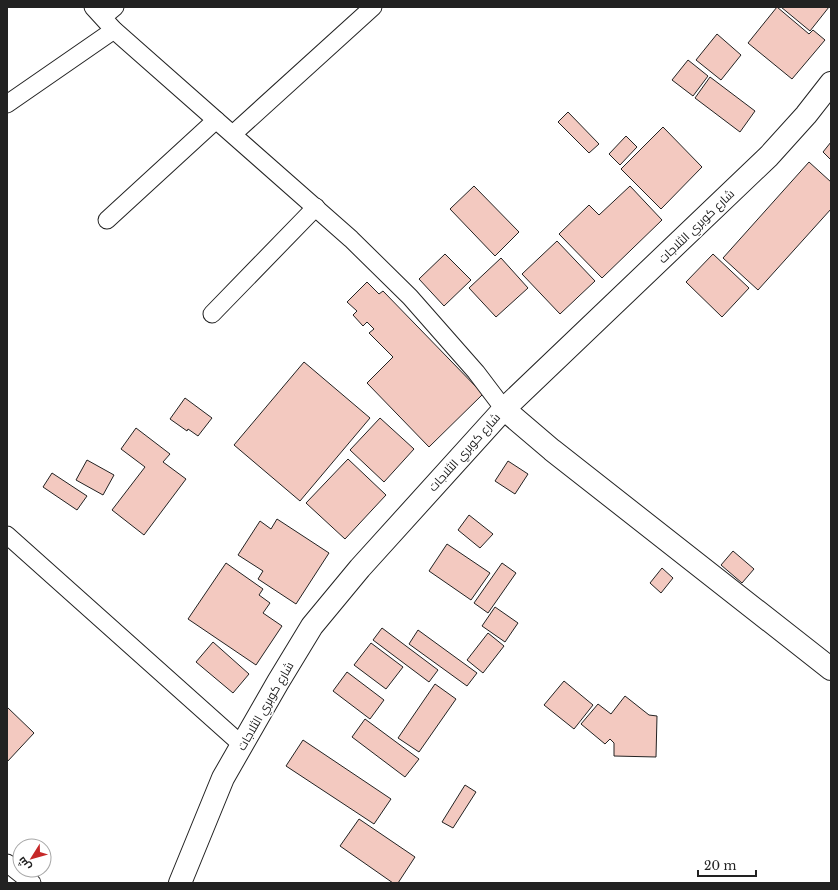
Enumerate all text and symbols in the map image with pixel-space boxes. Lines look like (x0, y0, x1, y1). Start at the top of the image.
street label: شارع كوبري الثلاجات (655, 186, 739, 268)
street label: شارع كوبري الثلاجات (425, 410, 505, 496)
street label: شارع كوبري الثلاجات (234, 659, 299, 755)
north arrow (12, 838, 52, 878)
scale bar (698, 852, 756, 878)
text: ش (14, 854, 34, 874)
text: 20 m (704, 858, 736, 873)

